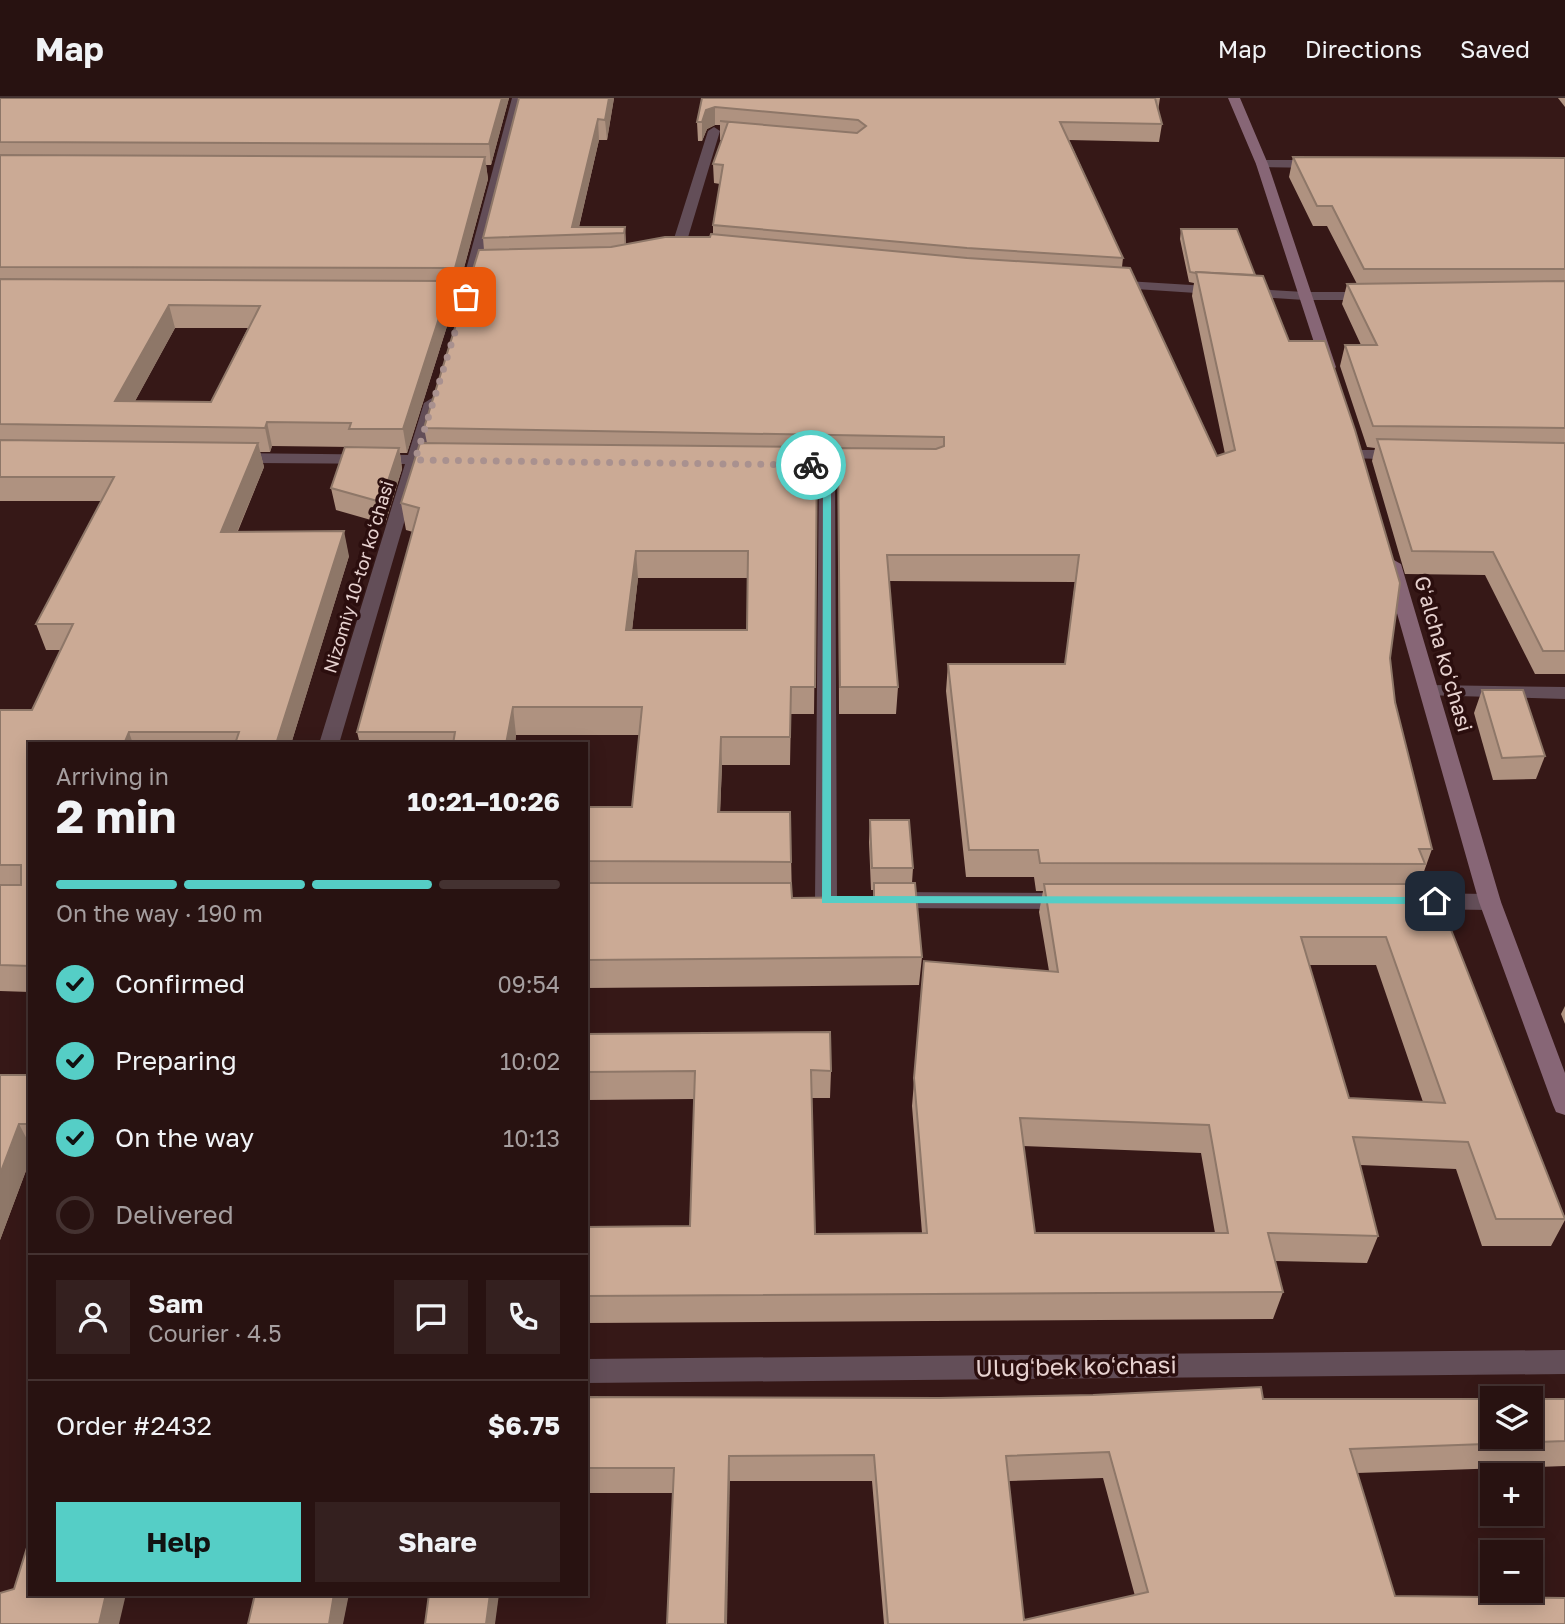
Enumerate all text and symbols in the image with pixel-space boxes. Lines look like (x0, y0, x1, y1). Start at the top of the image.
text: Map (35, 29, 104, 68)
text: Map (1218, 34, 1267, 63)
text: Directions (1305, 34, 1422, 63)
text: Saved (1460, 34, 1530, 63)
pin (436, 267, 496, 327)
icon: bag (447, 278, 485, 316)
courier (776, 430, 846, 500)
icon: bike (792, 446, 830, 484)
street label: Nizomiy 10-tor koʻchasi (318, 478, 398, 676)
street label: Gʻalcha koʻchasi (1409, 573, 1479, 735)
text: Arriving in (56, 762, 169, 790)
text: 10:21–10:26 (407, 786, 560, 817)
text: 2 min (56, 788, 176, 843)
pin (1405, 871, 1465, 931)
icon: home (1416, 882, 1454, 920)
text: On the way · 190 m (56, 899, 263, 927)
icon: check (56, 965, 94, 1003)
text: Confirmed (115, 968, 245, 999)
text: 09:54 (498, 970, 560, 998)
icon: check (56, 1042, 94, 1080)
text: Preparing (115, 1045, 237, 1076)
text: 10:02 (500, 1047, 560, 1075)
icon: check (56, 1119, 94, 1157)
text: On the way (115, 1122, 254, 1153)
text: 10:13 (503, 1124, 560, 1152)
text: Delivered (115, 1199, 234, 1230)
button: person (56, 1280, 130, 1354)
button: chat (394, 1280, 468, 1354)
button: phone (486, 1280, 560, 1354)
text: Sam (148, 1288, 203, 1319)
text: Courier · 4.5 (148, 1319, 281, 1347)
street label: Ulugʻbek koʻchasi (975, 1349, 1177, 1382)
map controls (1480, 1386, 1543, 1603)
button: layers (1480, 1386, 1543, 1449)
text: Order #2432 (56, 1410, 212, 1441)
text: $6.75 (488, 1410, 560, 1441)
button: + (1480, 1463, 1543, 1526)
button: Help (56, 1502, 301, 1582)
button: Share (315, 1502, 560, 1582)
button: − (1480, 1540, 1543, 1603)

